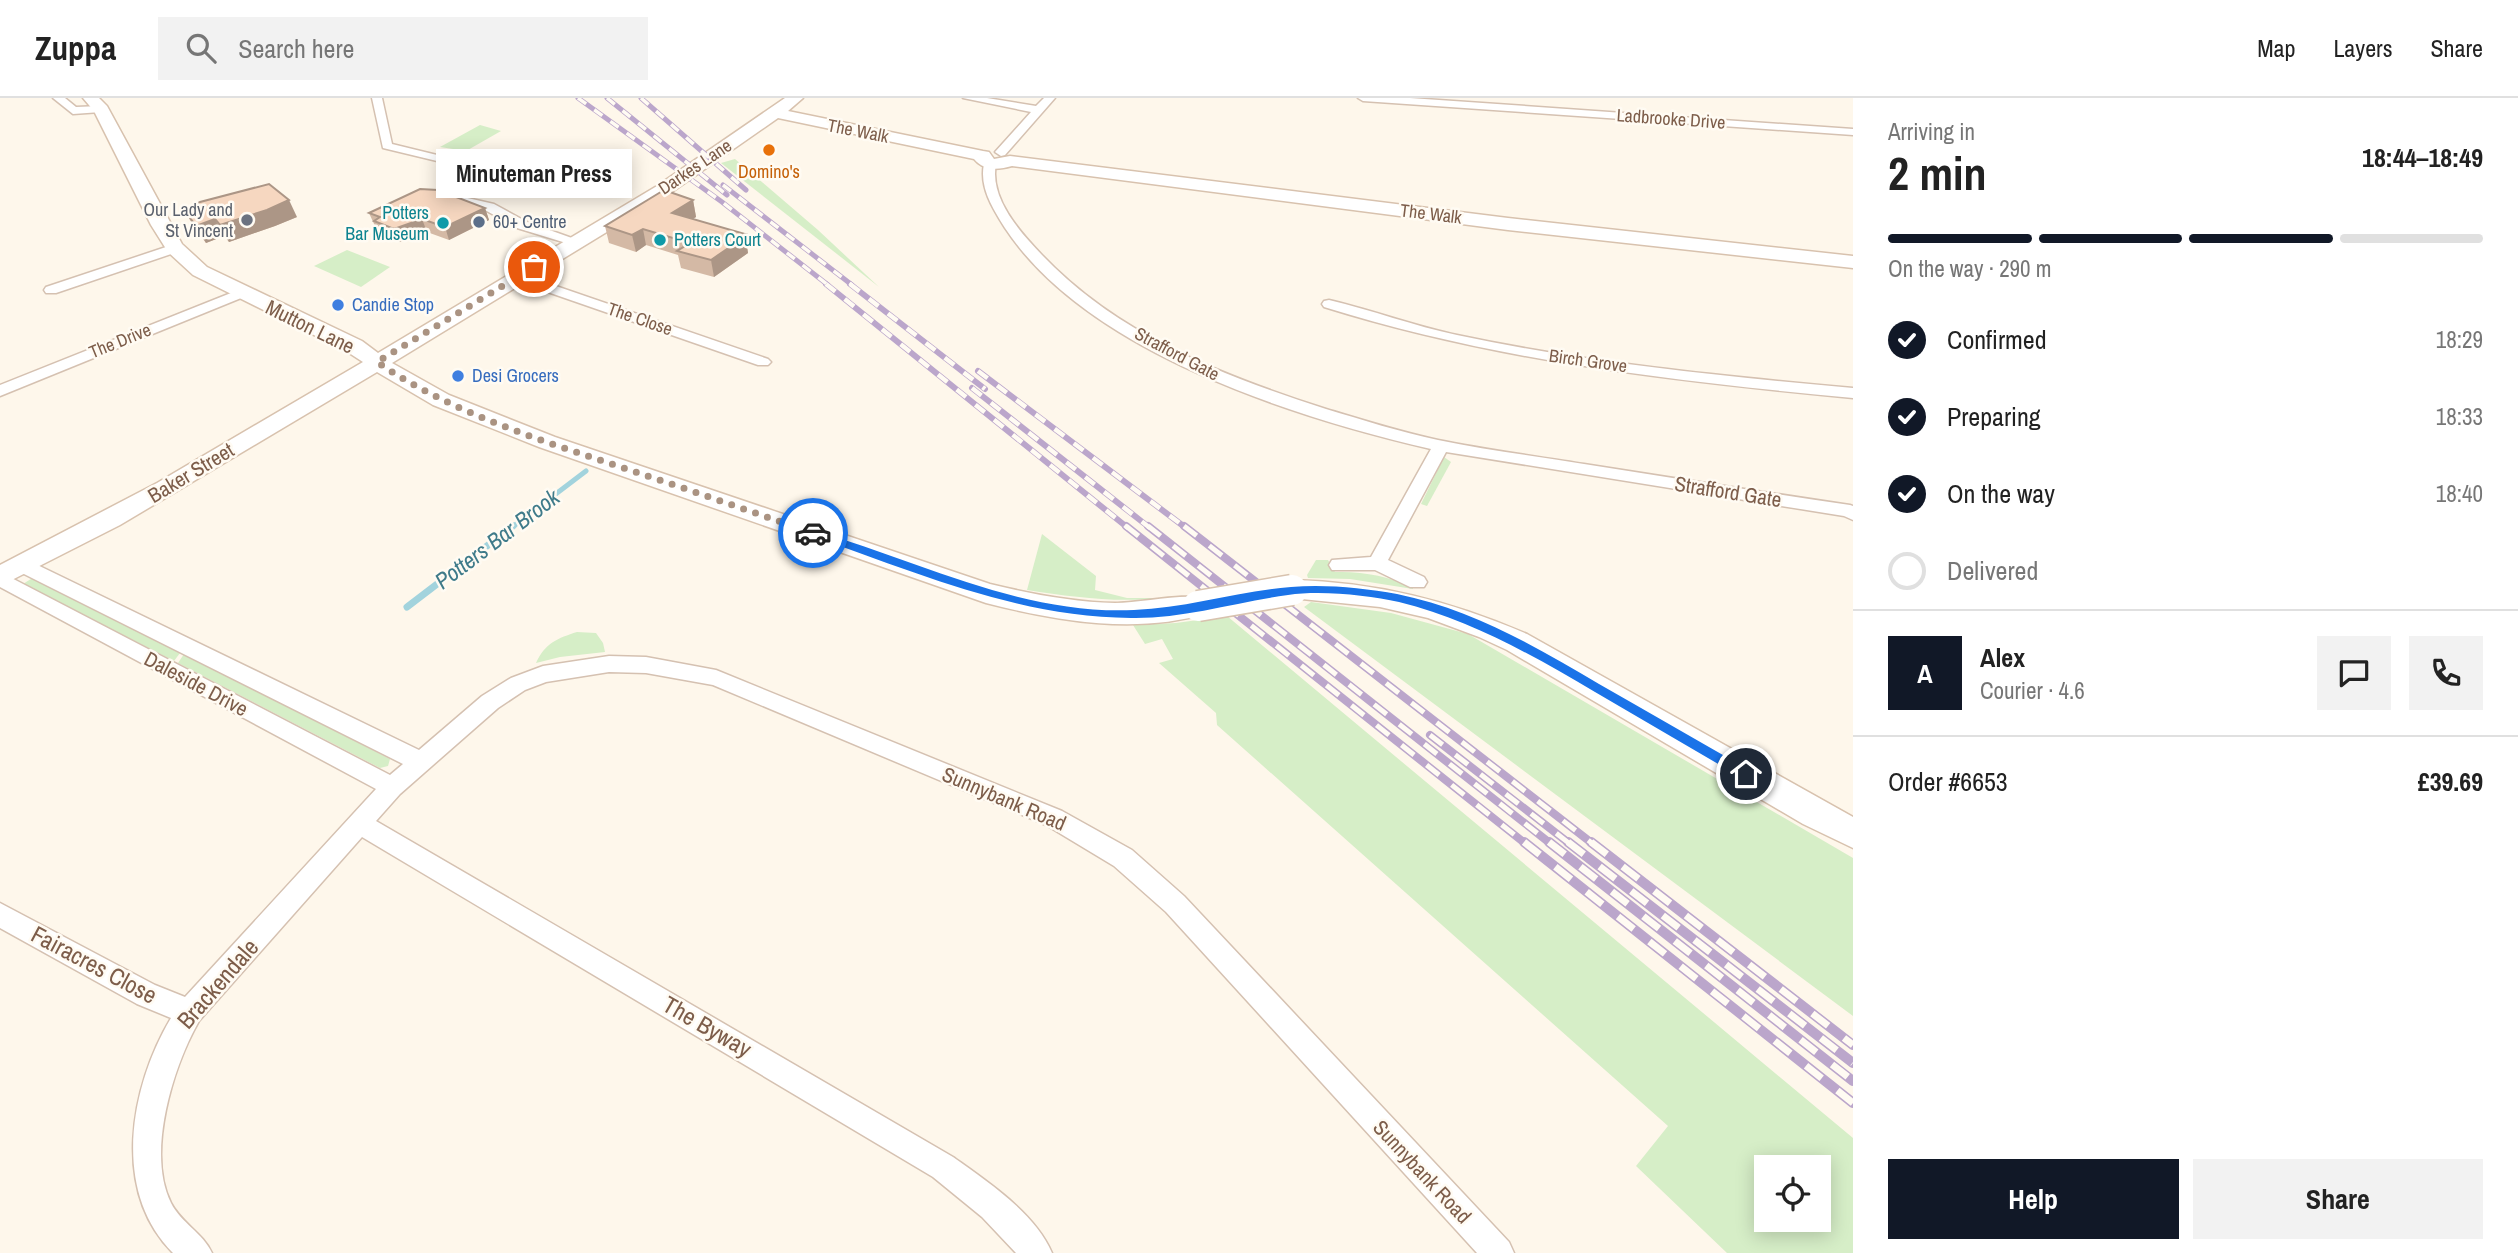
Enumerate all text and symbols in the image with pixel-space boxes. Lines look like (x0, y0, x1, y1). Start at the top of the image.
search box (158, 17, 648, 80)
text: Zuppa (35, 26, 116, 70)
icon: search (182, 29, 220, 67)
text: Search here (238, 31, 354, 66)
text: Map (2257, 32, 2295, 64)
text: Layers (2333, 32, 2392, 64)
text: Share (2430, 32, 2483, 64)
street label: Ladbrooke Drive (1616, 102, 1726, 135)
street label: The Walk (825, 112, 891, 149)
text: Arriving in (1888, 116, 1975, 147)
street label: Darkes Lane (653, 133, 736, 200)
text: 18:44–18:49 (2362, 140, 2483, 175)
marker: Domino's (761, 142, 777, 158)
text: 2 min (1888, 142, 1987, 204)
callout: Minuteman Press (436, 148, 632, 197)
text: Minuteman Press (456, 158, 612, 189)
place label: Domino's (738, 159, 800, 184)
place label: Our Lady and St Vincent (144, 197, 233, 243)
street label: The Walk (1399, 197, 1464, 230)
place label: Potters Bar Museum (345, 200, 429, 246)
place label: 60+ Centre (493, 209, 566, 234)
marker: Our Lady and St Vincent (239, 212, 255, 228)
marker: 60+ Centre (471, 214, 487, 230)
marker: Potters Bar Museum (435, 215, 451, 231)
place label: Potters Court (674, 227, 761, 252)
marker: Potters Court (652, 232, 668, 248)
pin (504, 237, 564, 297)
icon: bag (515, 248, 553, 286)
text: On the way · 290 m (1888, 253, 2052, 284)
place label: Candie Stop (352, 292, 434, 317)
street label: Mutton Lane (261, 293, 360, 361)
street label: The Close (604, 296, 676, 341)
marker: Candie Stop (330, 297, 346, 313)
street label: The Drive (85, 317, 155, 364)
street label: Strafford Gate (1131, 321, 1224, 386)
icon: check (1888, 321, 1926, 359)
text: Confirmed (1947, 322, 2047, 357)
text: 18:29 (2436, 324, 2483, 355)
street label: Birch Grove (1547, 343, 1629, 378)
place label: Desi Grocers (472, 363, 559, 388)
marker: Desi Grocers (450, 368, 466, 384)
icon: check (1888, 398, 1926, 436)
text: Preparing (1947, 399, 2041, 434)
text: 18:33 (2436, 401, 2483, 432)
street label: Baker Street (142, 435, 239, 510)
street label: Strafford Gate (1673, 469, 1784, 514)
icon: check (1888, 475, 1926, 513)
text: On the way (1947, 476, 2055, 511)
text: 18:40 (2436, 478, 2483, 509)
water label: Potters Bar Brook (428, 480, 567, 596)
courier (778, 498, 848, 568)
icon: car (794, 514, 832, 552)
text: Delivered (1947, 553, 2038, 588)
button: chat (2317, 636, 2391, 710)
button: phone (2409, 636, 2483, 710)
text: Alex (1980, 640, 2025, 675)
street label: Daleside Drive (139, 644, 253, 723)
text: A (1917, 656, 1933, 691)
text: Courier · 4.6 (1980, 675, 2085, 706)
pin (1716, 744, 1776, 804)
icon: home (1727, 755, 1765, 793)
street label: Sunnybank Road (938, 759, 1071, 838)
text: Order #6653 (1888, 764, 2008, 799)
text: £39.69 (2418, 764, 2483, 799)
street label: Fairacres Close (26, 918, 163, 1011)
street label: Brackendale (169, 932, 265, 1035)
street label: The Byway (657, 988, 758, 1064)
street label: Sunnybank Road (1367, 1113, 1478, 1230)
map controls (1754, 1155, 1831, 1232)
button: locate (1754, 1155, 1831, 1232)
button: Help (1888, 1159, 2179, 1239)
button: Share (2193, 1159, 2483, 1239)

